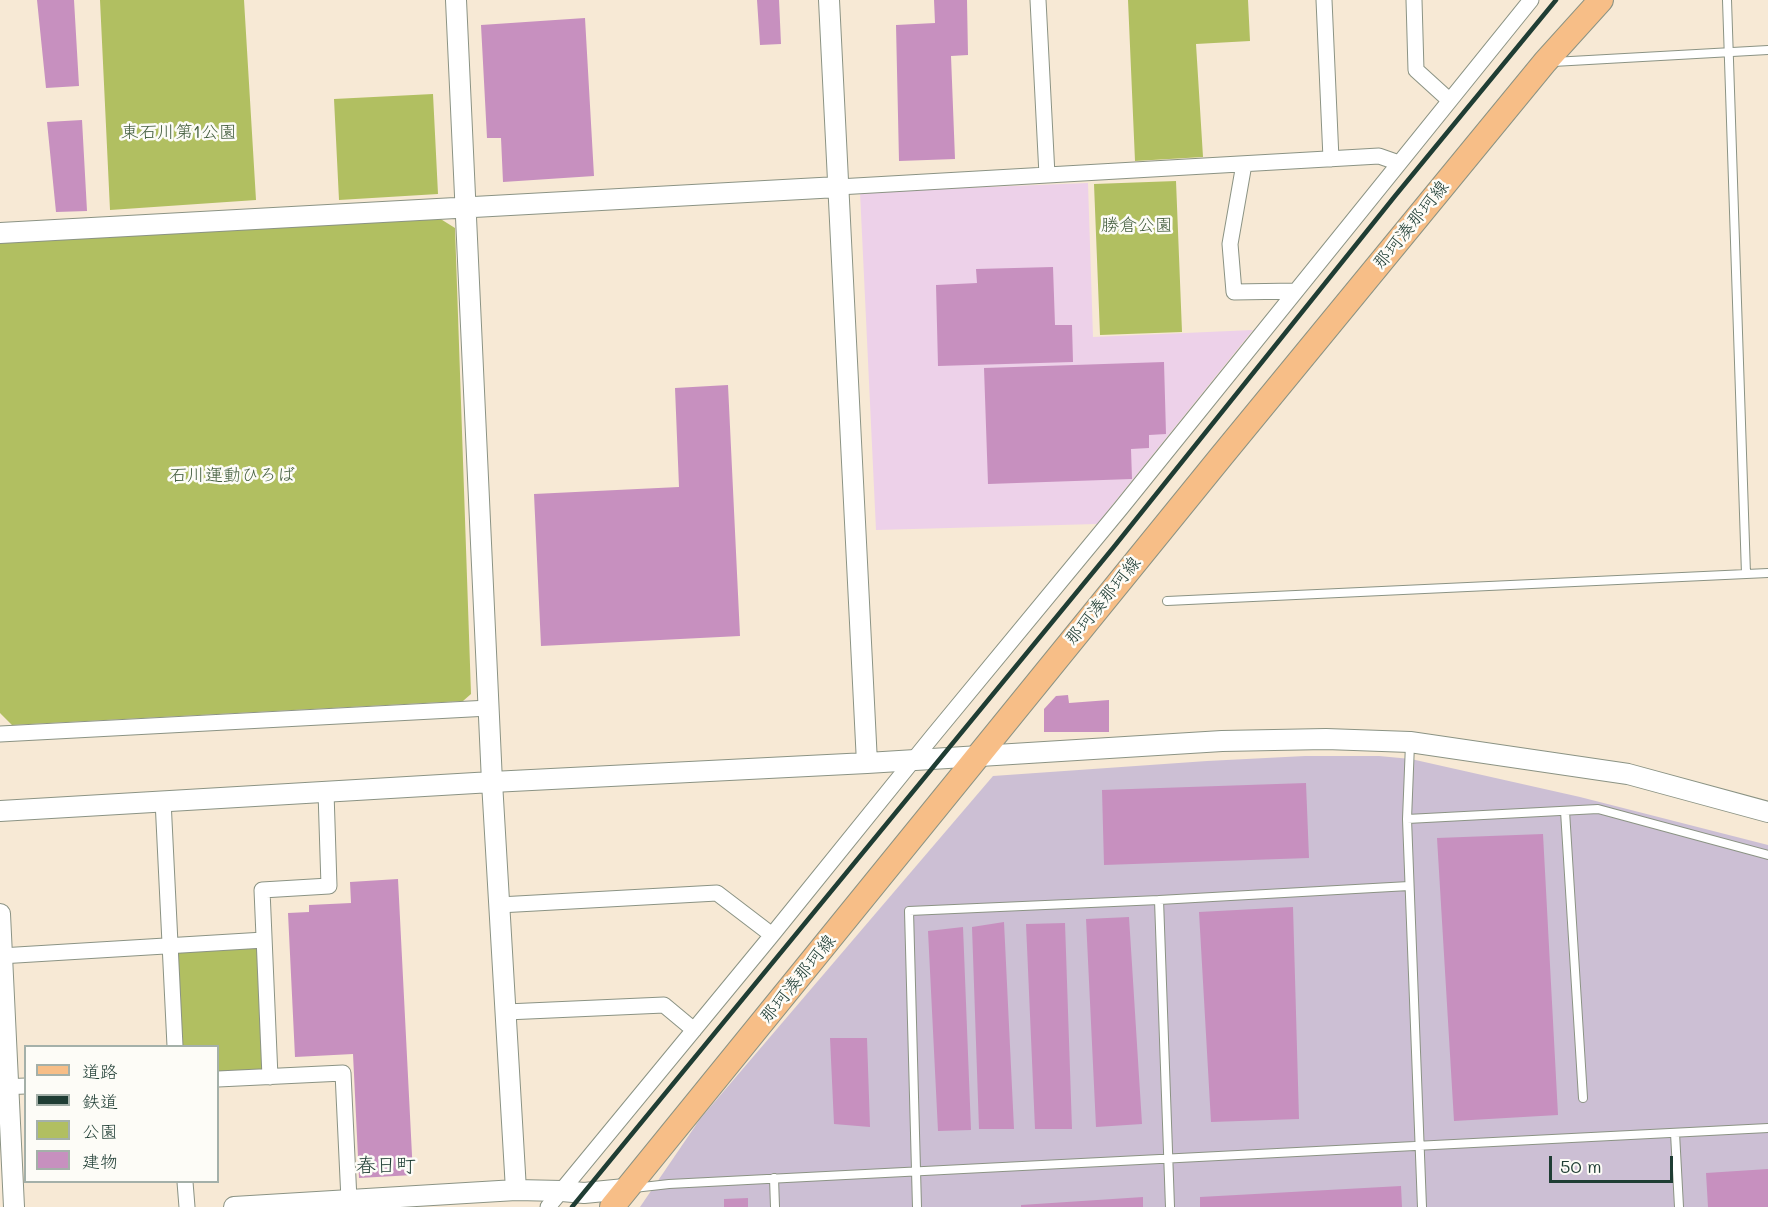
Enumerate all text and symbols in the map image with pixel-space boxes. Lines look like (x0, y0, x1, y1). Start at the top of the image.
park label: 東石川第1公園 (121, 121, 237, 143)
street label: 那珂湊那珂線 (1369, 176, 1453, 274)
park label: 勝倉公園 (1101, 214, 1173, 236)
park label: 石川運動ひろば (169, 464, 295, 486)
street label: 那珂湊那珂線 (1061, 552, 1145, 650)
street label: 那珂湊那珂線 (756, 930, 840, 1028)
legend (24, 1045, 219, 1183)
text: 道路 (82, 1059, 118, 1083)
text: 鉄道 (82, 1089, 118, 1113)
text: 公園 (82, 1119, 118, 1143)
scale bar (1552, 1144, 1676, 1182)
text: 建物 (82, 1149, 118, 1173)
district label: 春日町 (356, 1154, 416, 1178)
text: 50 m (1560, 1154, 1602, 1178)

